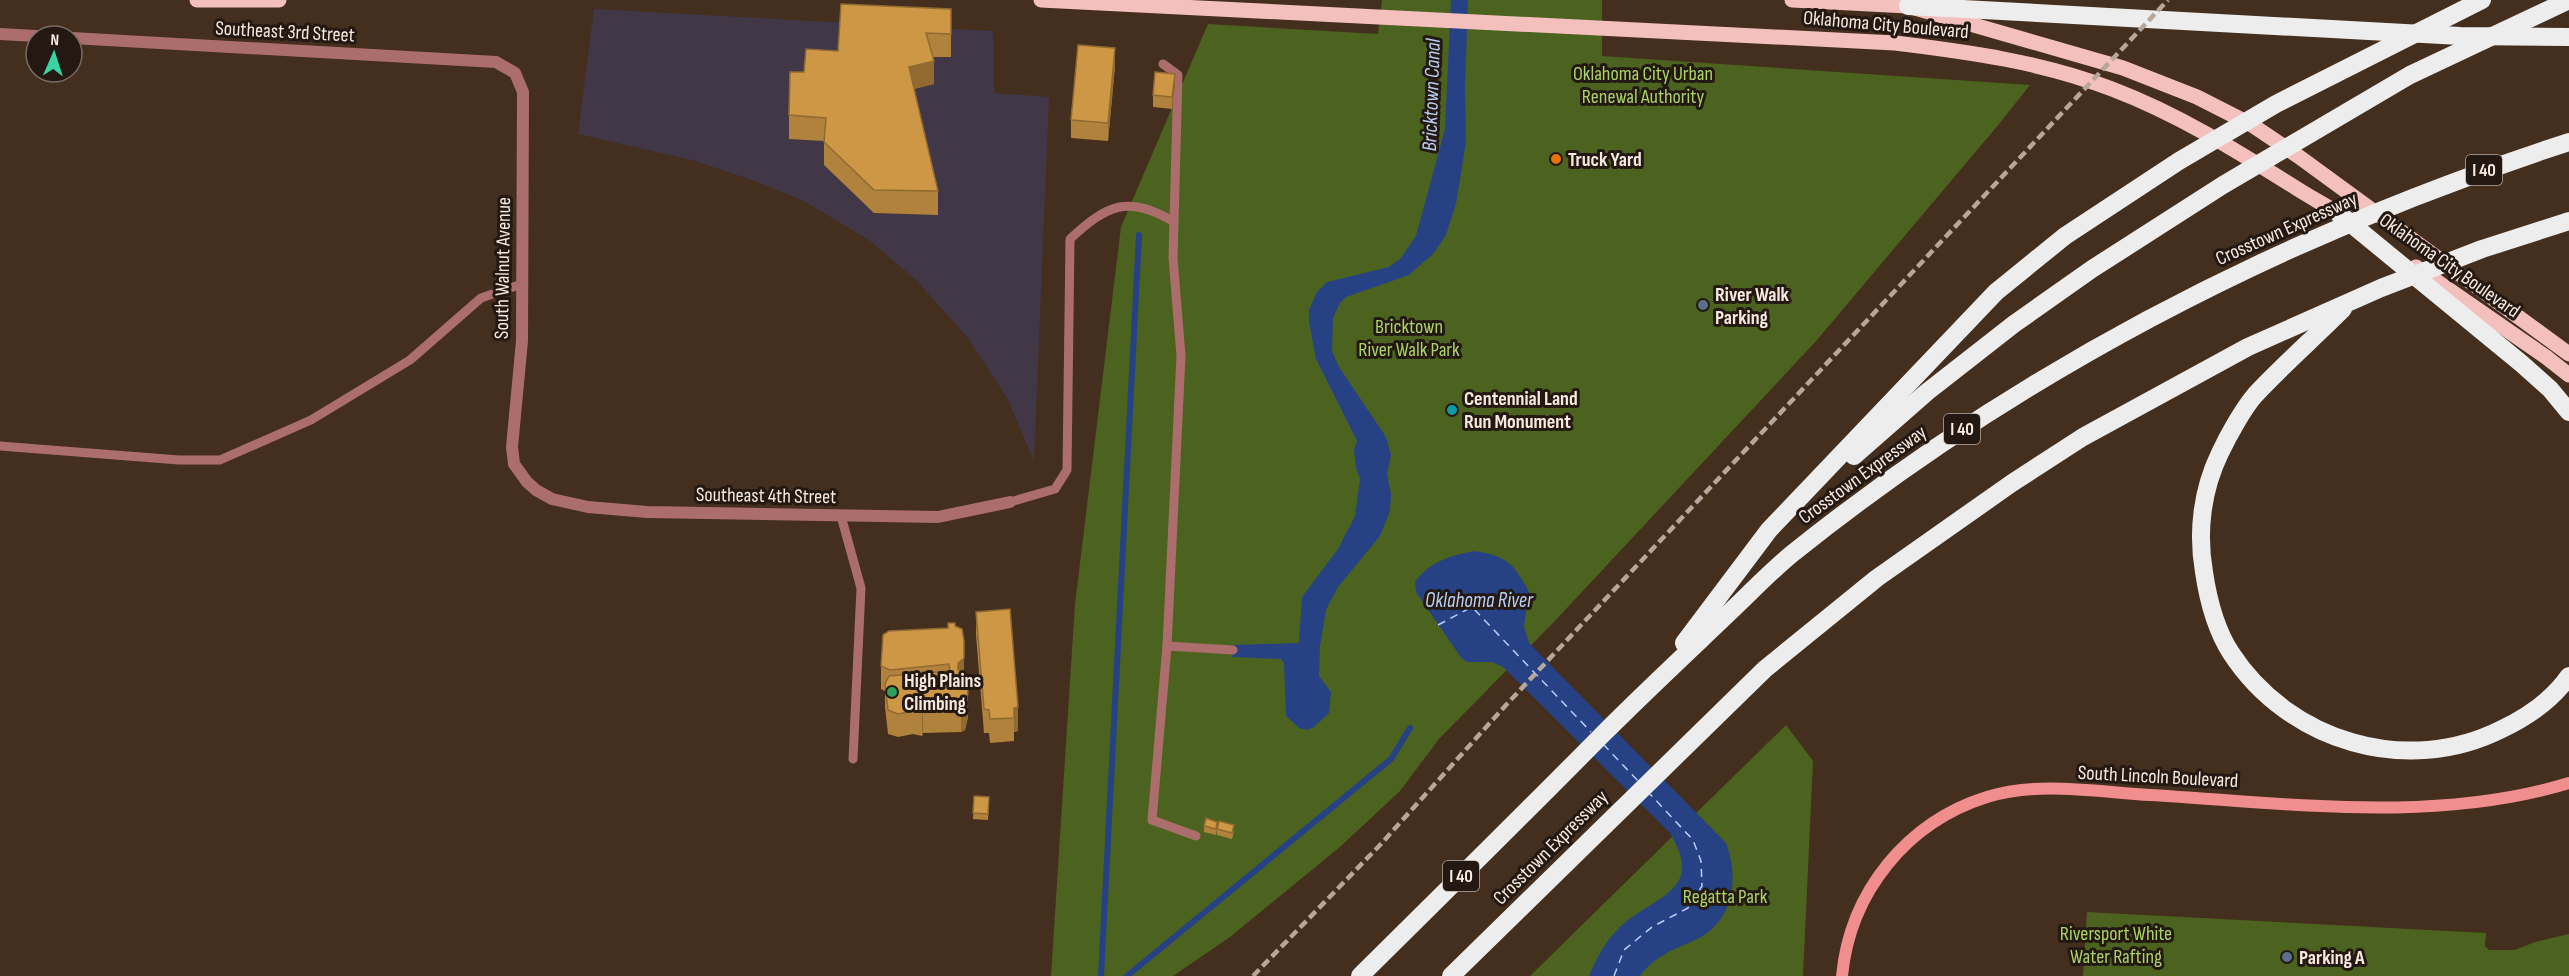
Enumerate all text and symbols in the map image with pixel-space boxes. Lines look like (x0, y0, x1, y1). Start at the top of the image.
street label: Oklahoma City Boulevard (1802, 6, 1970, 44)
street label: Southeast 3rd Street (215, 16, 355, 48)
north arrow (24, 24, 84, 84)
text: N (50, 31, 59, 50)
water label: Bricktown Canal (1417, 37, 1446, 152)
park label: Oklahoma City Urban Renewal Authority (1573, 62, 1713, 109)
place label: Truck Yard (1568, 148, 1642, 172)
marker: Truck Yard (1549, 152, 1563, 166)
road number: I 40 (2466, 155, 2502, 185)
street label: Crosstown Expressway (2212, 187, 2361, 271)
street label: South Walnut Avenue (490, 197, 516, 339)
street label: Oklahoma City Boulevard (2375, 208, 2524, 323)
place label: River Walk Parking (1715, 283, 1790, 330)
marker: River Walk Parking (1696, 298, 1710, 312)
park label: Bricktown River Walk Park (1358, 315, 1460, 362)
place label: Centennial Land Run Monument (1464, 387, 1578, 434)
marker: Centennial Land Run Monument (1445, 403, 1459, 417)
road number: I 40 (1944, 414, 1980, 444)
street label: Crosstown Expressway (1794, 420, 1932, 529)
street label: Southeast 4th Street (696, 483, 836, 509)
water label: Oklahoma River (1425, 588, 1534, 613)
place label: High Plains Climbing (904, 669, 981, 716)
marker: High Plains Climbing (885, 685, 899, 699)
street label: South Lincoln Boulevard (2077, 761, 2239, 793)
street label: Crosstown Expressway (1488, 785, 1613, 910)
road number: I 40 (1443, 861, 1479, 891)
park label: Regatta Park (1683, 885, 1768, 909)
park label: Riversport White Water Rafting (2060, 922, 2172, 969)
place label: Parking A (2299, 946, 2365, 970)
marker: Parking A (2280, 950, 2294, 964)

